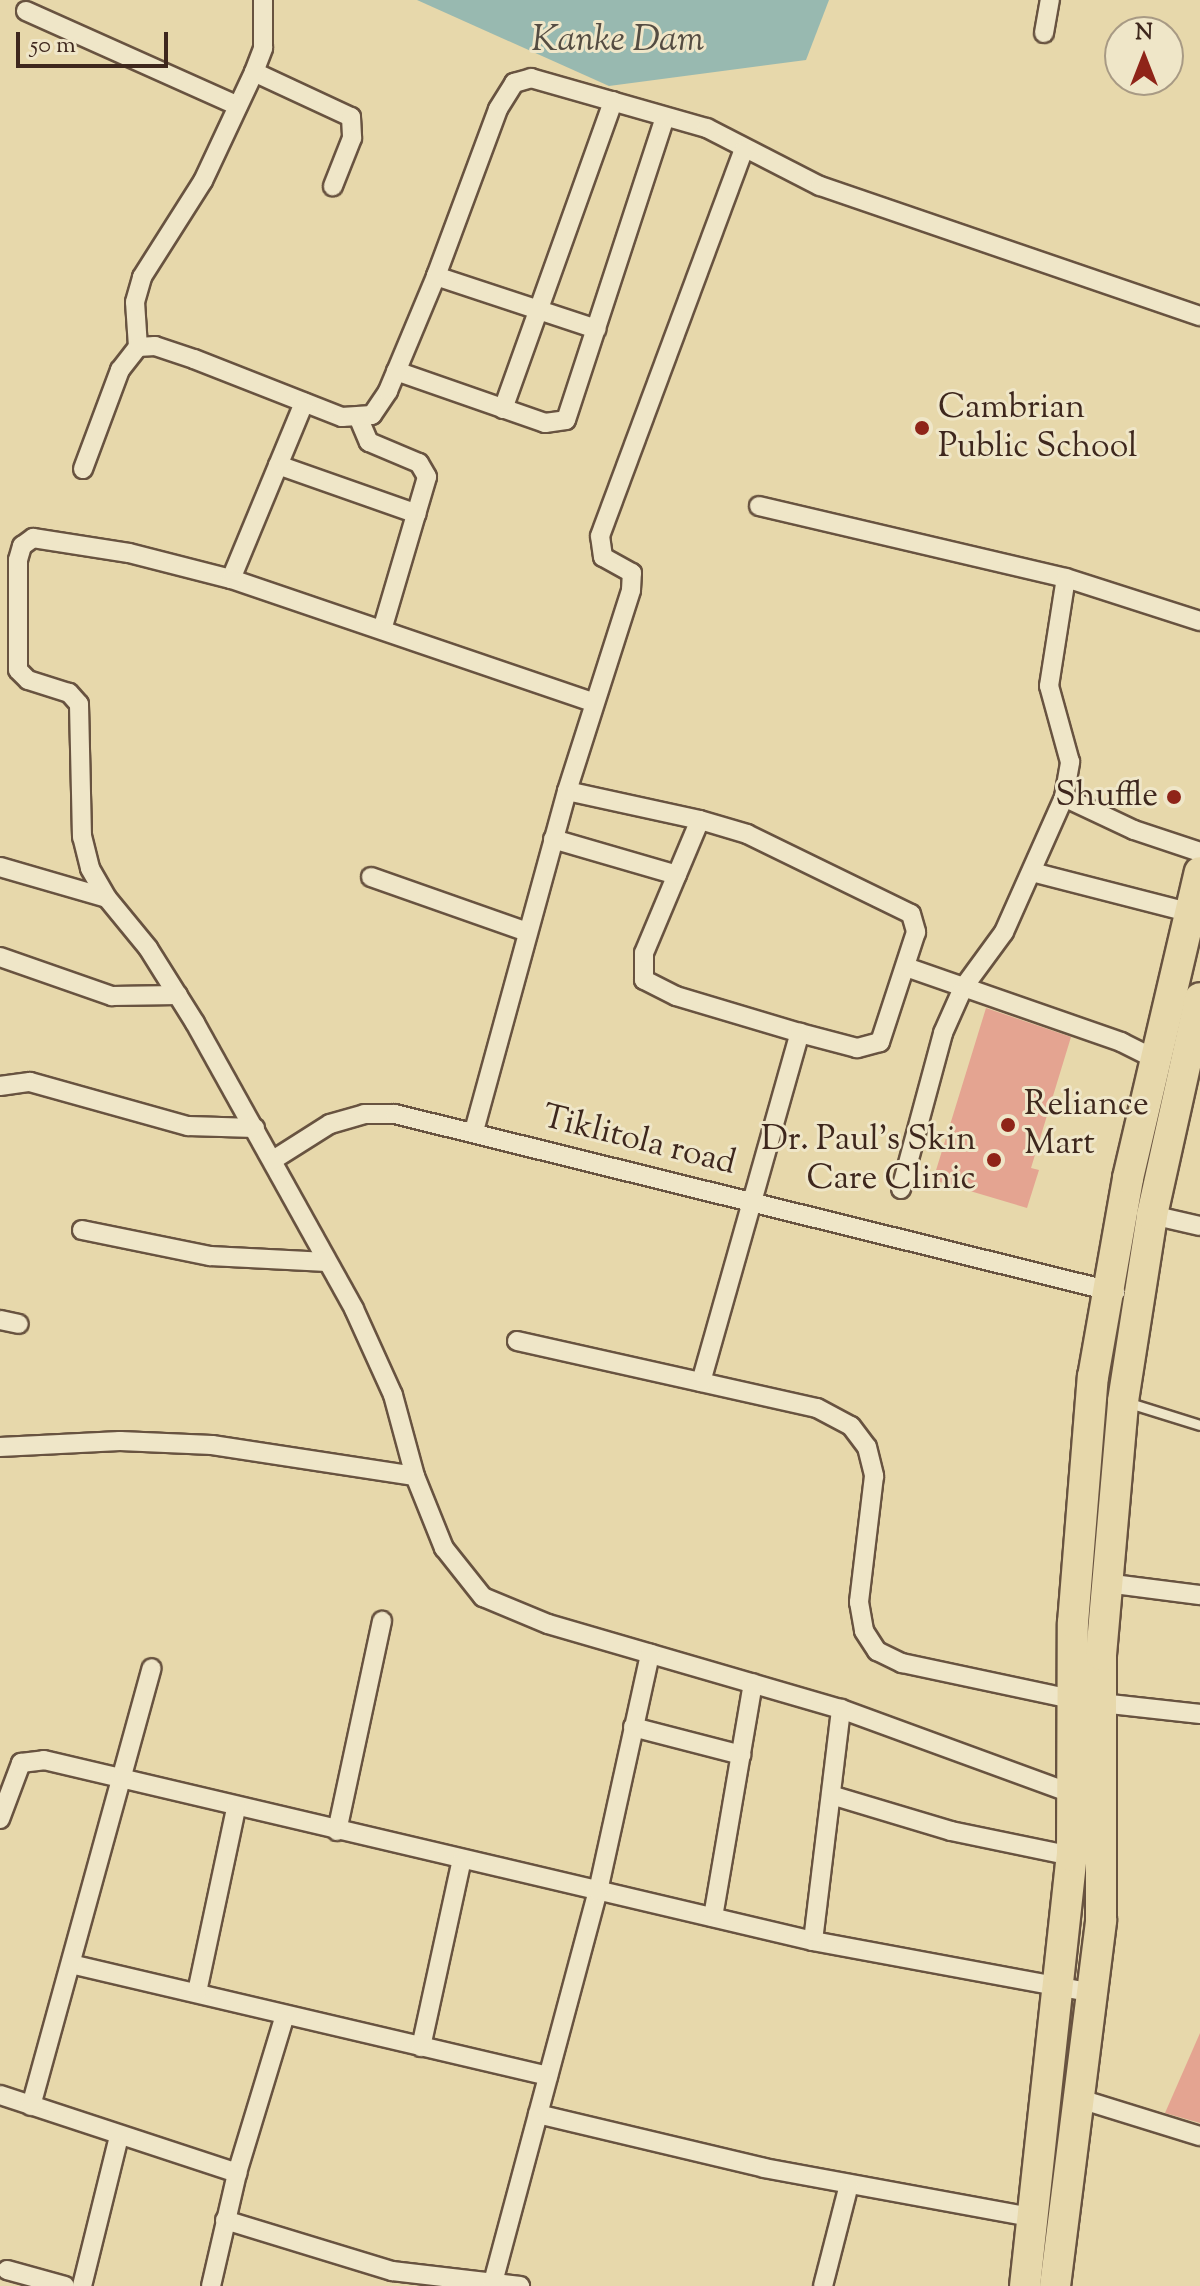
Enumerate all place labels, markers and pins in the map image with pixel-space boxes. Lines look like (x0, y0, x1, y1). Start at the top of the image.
place label: Cambrian Public School (938, 388, 1138, 468)
marker: Cambrian Public School (913, 419, 931, 437)
place label: Shuffle (1055, 777, 1158, 817)
marker: Shuffle (1165, 788, 1183, 806)
place label: Reliance Mart (1024, 1085, 1149, 1164)
marker: Reliance Mart (999, 1116, 1017, 1134)
place label: Dr. Paul's Skin Care Clinic (761, 1120, 976, 1200)
marker: Dr. Paul's Skin Care Clinic (983, 1149, 1005, 1171)

